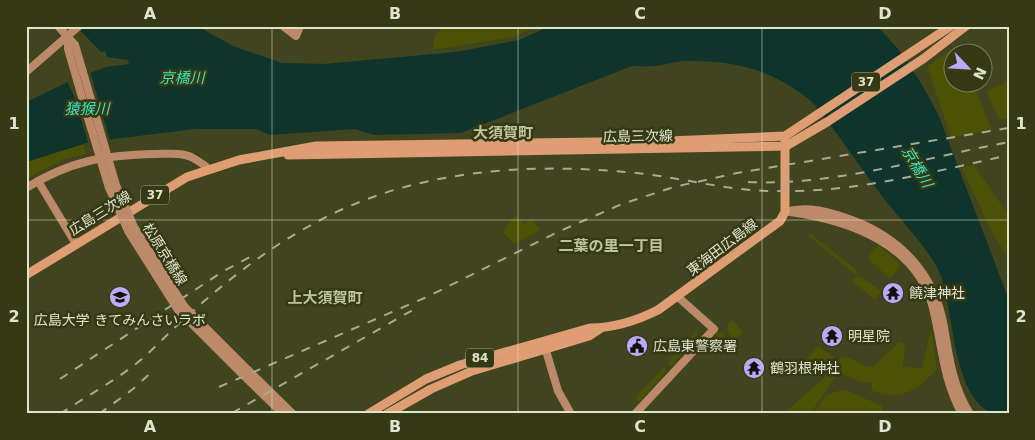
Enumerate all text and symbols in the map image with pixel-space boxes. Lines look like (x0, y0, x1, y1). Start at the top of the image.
text: A (144, 4, 157, 23)
text: B (389, 4, 401, 23)
text: C (634, 4, 646, 23)
text: D (878, 4, 892, 23)
north arrow (942, 42, 992, 92)
text: N (970, 65, 990, 82)
water label: 京橋川 (159, 69, 206, 87)
road number: 37 (852, 72, 880, 91)
water label: 猿猴川 (64, 100, 111, 118)
text: 1 (8, 114, 20, 133)
text: 1 (1015, 114, 1027, 133)
district label: 大須賀町 (473, 124, 533, 142)
street label: 広島三次線 (603, 127, 673, 145)
water label: 京橋川 (898, 143, 937, 193)
road number: 37 (141, 186, 169, 204)
street label: 広島三次線 (66, 188, 134, 238)
street label: 東海田広島線 (684, 215, 760, 279)
street label: 松原京橋線 (140, 220, 190, 288)
district label: 二葉の里一丁目 (558, 237, 664, 255)
temple icon: 饒津神社 (881, 281, 905, 305)
school or university icon: 広島大学 きてみんさいラボ (108, 285, 132, 309)
place label: 饒津神社 (909, 285, 965, 301)
district label: 上大須賀町 (287, 289, 363, 307)
text: 2 (8, 307, 20, 326)
text: 2 (1015, 307, 1027, 326)
place label: 広島大学 きてみんさいラボ (34, 312, 206, 328)
temple icon: 明星院 (820, 324, 844, 348)
place label: 明星院 (848, 328, 890, 344)
public building icon: 広島東警察署 (625, 334, 649, 358)
place label: 広島東警察署 (653, 338, 737, 354)
road number: 84 (466, 348, 494, 368)
temple icon: 鶴羽根神社 (742, 356, 766, 380)
place label: 鶴羽根神社 (770, 360, 840, 376)
text: A (144, 417, 157, 436)
text: B (389, 417, 401, 436)
text: C (634, 417, 646, 436)
text: D (878, 417, 892, 436)

